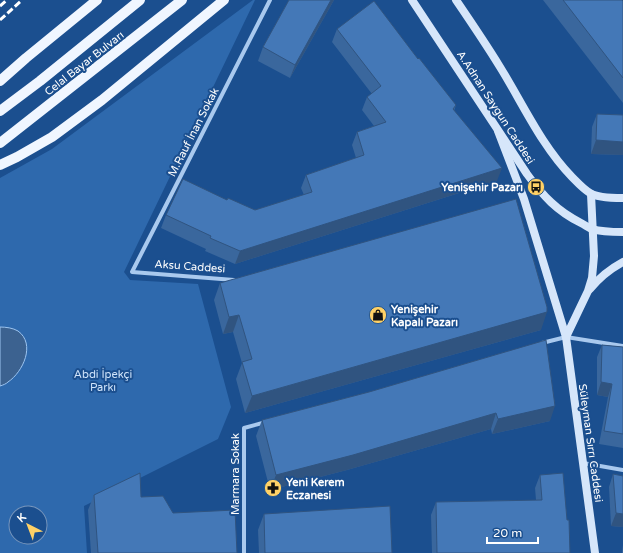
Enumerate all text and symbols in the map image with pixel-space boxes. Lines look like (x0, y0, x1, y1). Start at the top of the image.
street label: Celal Bayar Bulvarı (42, 28, 126, 98)
street label: A.Adnan Saygun Caddesi (454, 48, 537, 166)
street label: M.Rauf İnan Sokak (165, 86, 222, 179)
bus stop icon: Yenişehir Pazarı (526, 177, 546, 197)
place label: Yenişehir Pazarı (441, 181, 523, 195)
street label: Aksu Caddesi (154, 258, 226, 275)
place label: Yenişehir Kapalı Pazarı (391, 303, 458, 330)
shop icon: Yenişehir Kapalı Pazarı (368, 305, 388, 325)
park label: Abdi İpekçi Parkı (74, 368, 132, 394)
street label: Süleyman Sırrı Caddesi (576, 383, 605, 503)
street label: Marmara Sokak (229, 433, 242, 515)
place label: Yeni Kerem Eczanesi (286, 476, 345, 502)
pharmacy icon: Yeni Kerem Eczanesi (263, 478, 283, 498)
north arrow (8, 505, 48, 545)
text: K (15, 510, 29, 525)
scale bar (487, 519, 538, 545)
text: 20 m (493, 526, 522, 540)

